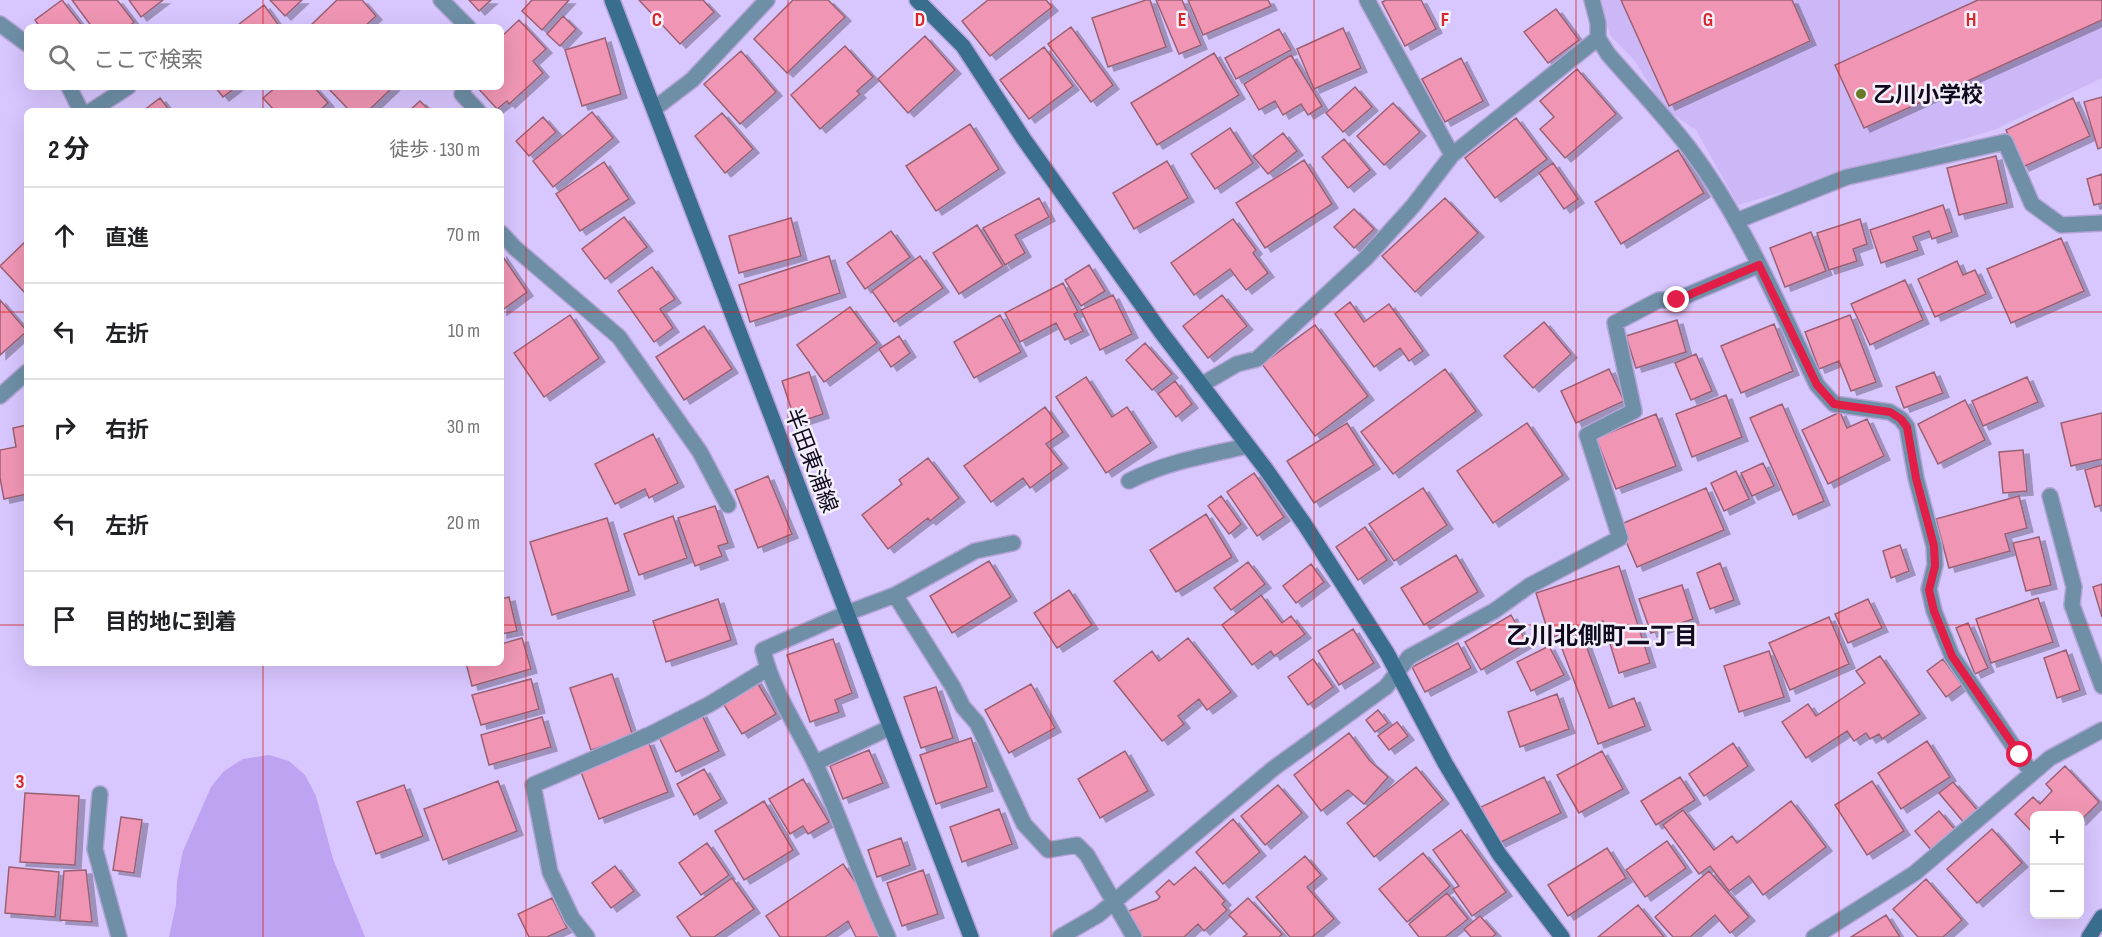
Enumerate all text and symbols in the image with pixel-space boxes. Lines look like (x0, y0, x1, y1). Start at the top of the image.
text: C (652, 8, 662, 32)
text: D (915, 8, 925, 32)
text: E (1178, 8, 1186, 32)
text: F (1441, 8, 1449, 32)
text: G (1703, 8, 1713, 32)
text: H (1966, 8, 1976, 32)
search box (24, 24, 504, 90)
icon: search (45, 41, 78, 74)
text: ここで検索 (93, 47, 203, 74)
place label: 乙川小学校 (1873, 82, 1983, 109)
marker: 乙川小学校 (1854, 87, 1868, 101)
text: 2 分 (48, 135, 89, 166)
text: 徒歩 · 130 m (389, 138, 480, 162)
icon: ahead (48, 219, 81, 252)
text: 70 m (447, 223, 480, 247)
text: 直進 (105, 225, 149, 252)
route end (1663, 286, 1689, 312)
icon: left (48, 315, 81, 348)
text: 10 m (448, 319, 480, 343)
text: 左折 (105, 321, 149, 348)
street label: 半田東浦線 (778, 404, 843, 517)
icon: right (48, 411, 81, 444)
text: 30 m (447, 415, 480, 439)
text: 右折 (105, 417, 149, 444)
icon: left (48, 507, 81, 540)
text: 20 m (447, 511, 480, 535)
text: 左折 (105, 513, 149, 540)
icon: arrive (48, 603, 81, 636)
text: 目的地に到着 (105, 609, 237, 636)
district label: 乙川北側町二丁目 (1506, 622, 1698, 651)
route start (2006, 741, 2032, 767)
text: 3 (16, 770, 25, 794)
map controls (2030, 811, 2084, 919)
button: + (2030, 811, 2084, 865)
button: − (2030, 865, 2084, 919)

